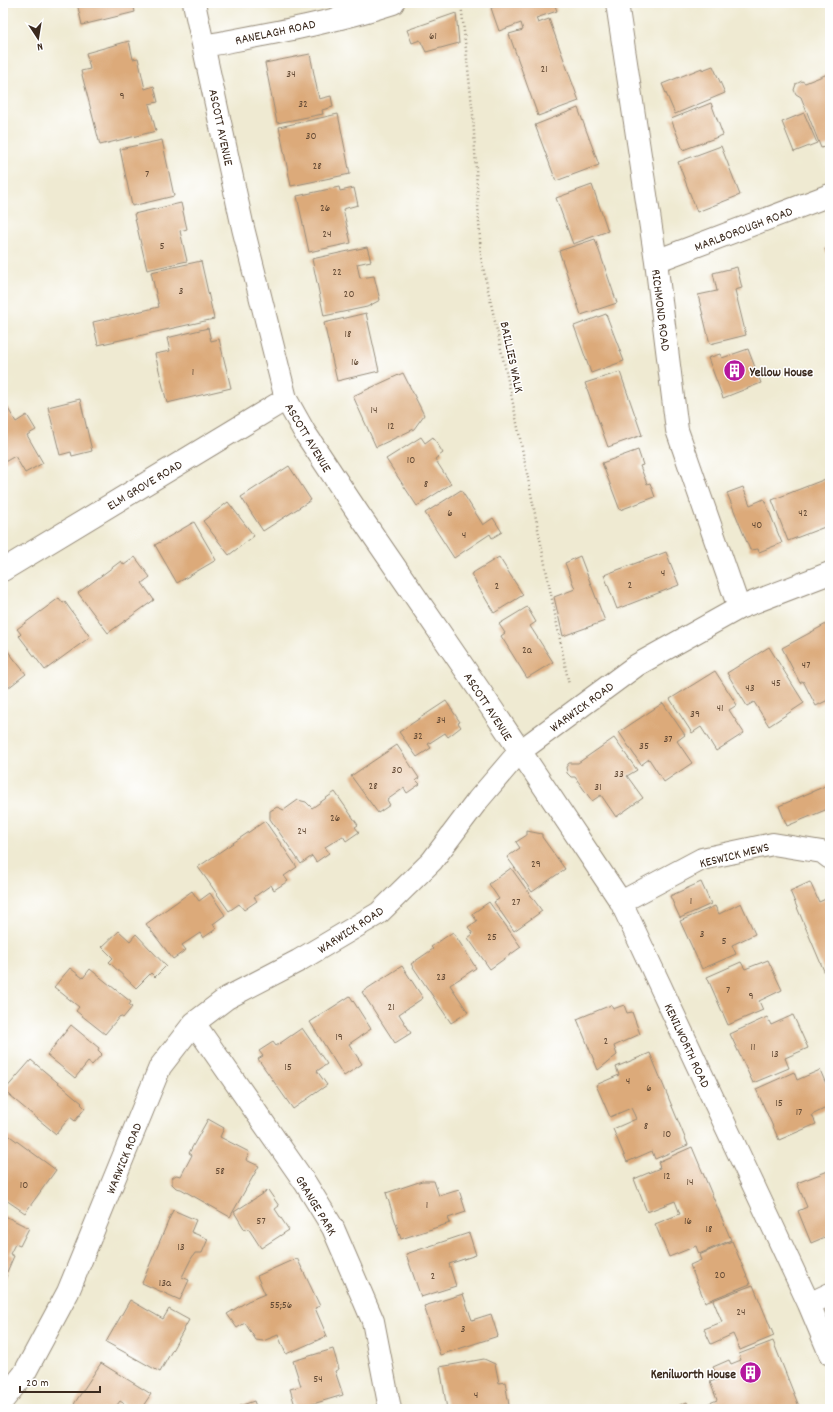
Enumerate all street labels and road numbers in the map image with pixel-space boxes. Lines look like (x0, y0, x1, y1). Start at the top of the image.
street label: RANELAGH ROAD (233, 16, 318, 51)
street label: ASCOTT AVENUE (202, 87, 237, 168)
street label: MARLBOROUGH ROAD (692, 203, 796, 258)
street label: RICHMOND ROAD (645, 268, 674, 353)
street label: BAILLIES WALK (494, 320, 527, 395)
street label: ASCOTT AVENUE (279, 400, 335, 477)
street label: ELM GROVE ROAD (104, 456, 187, 516)
street label: ASCOTT AVENUE (458, 670, 516, 745)
street label: WARWICK ROAD (546, 678, 619, 738)
street label: KESWICK MEWS (698, 839, 772, 874)
street label: WARWICK ROAD (315, 902, 388, 960)
street label: KENILWORTH ROAD (658, 1001, 714, 1092)
street label: WARWICK ROAD (102, 1120, 148, 1197)
street label: GRANGE PARK (289, 1173, 340, 1240)

